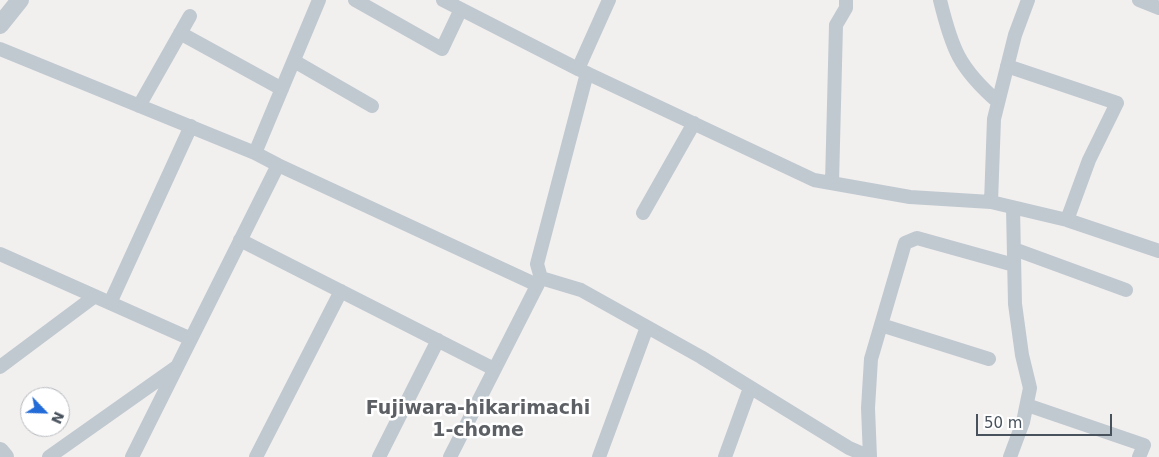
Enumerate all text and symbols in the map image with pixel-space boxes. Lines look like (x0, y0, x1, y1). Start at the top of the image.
north arrow (20, 387, 70, 437)
district label: Fujiwara-hikarimachi 1-chome (366, 398, 590, 442)
scale bar (979, 404, 1115, 436)
text: N (48, 409, 67, 426)
text: 50 m (984, 414, 1022, 432)

